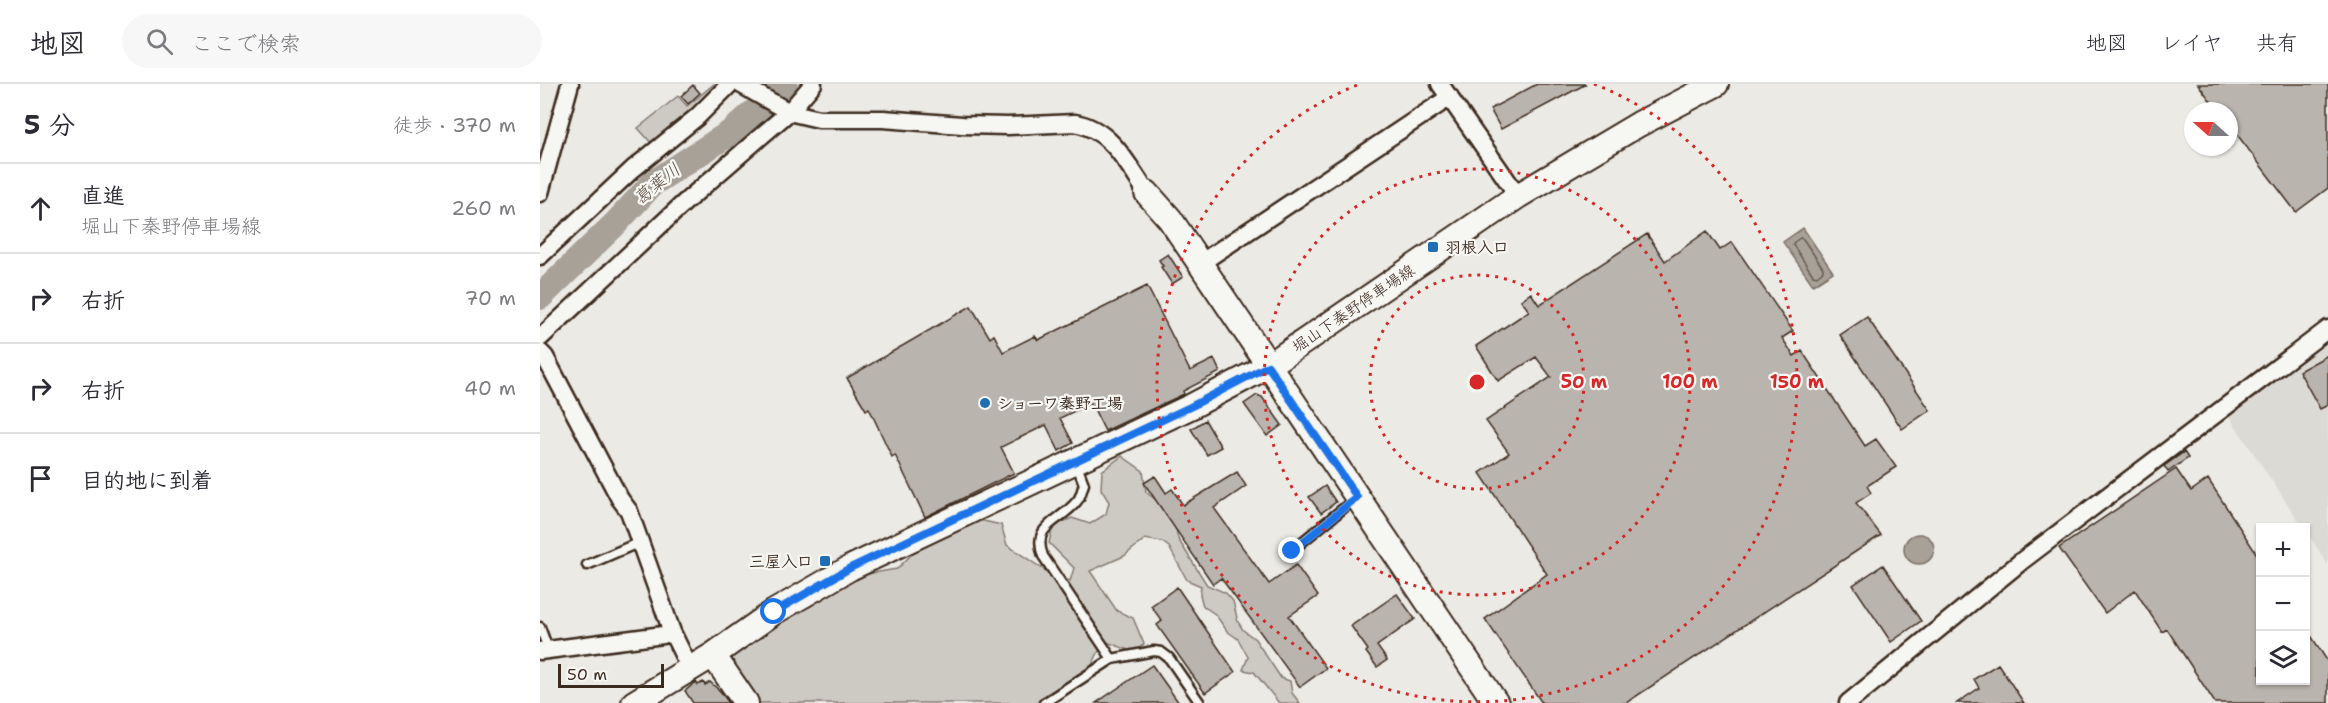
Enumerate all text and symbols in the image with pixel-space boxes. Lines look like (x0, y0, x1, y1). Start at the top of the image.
search box (122, 14, 542, 68)
text: 地図 (30, 24, 86, 62)
icon: search (143, 25, 176, 58)
text: ここで検索 (191, 29, 301, 58)
text: 地図 (2086, 29, 2128, 57)
text: レイヤ (2161, 29, 2223, 57)
text: 共有 (2256, 29, 2298, 57)
north arrow (2184, 102, 2238, 156)
text: 5 分 (24, 107, 75, 142)
text: 徒歩 · 370 m (393, 112, 516, 138)
water label: 葛葉川 (628, 158, 686, 210)
text: 直進 (81, 181, 125, 210)
icon: ahead (24, 192, 57, 225)
text: 260 m (451, 195, 516, 221)
text: 堀山下秦野停車場線 (81, 213, 261, 239)
place label: 羽根入口 (1445, 237, 1509, 258)
marker: 羽根入口 (1426, 240, 1440, 254)
street label: 堀山下秦野停車場線 (1288, 259, 1419, 357)
icon: right (24, 282, 57, 315)
text: 70 m (464, 285, 516, 311)
text: 右折 (81, 286, 125, 315)
text: 50 m (1561, 370, 1608, 394)
text: 100 m (1662, 370, 1718, 394)
text: 150 m (1770, 370, 1825, 394)
icon: right (24, 372, 57, 405)
centre of rings (1467, 372, 1487, 392)
text: 40 m (464, 375, 516, 401)
text: 右折 (81, 376, 125, 405)
place label: ショーワ秦野工場 (997, 393, 1123, 414)
marker: ショーワ秦野工場 (978, 396, 992, 410)
icon: arrive (24, 462, 57, 495)
text: 目的地に到着 (81, 466, 213, 495)
map controls (2256, 523, 2310, 685)
button: + (2256, 523, 2310, 577)
route end (1278, 537, 1304, 563)
place label: 三屋入口 (749, 551, 813, 572)
marker: 三屋入口 (818, 554, 832, 568)
button: − (2256, 577, 2310, 631)
route start (760, 598, 786, 624)
button: layers (2256, 631, 2310, 685)
scale bar (558, 661, 664, 688)
text: 50 m (567, 664, 607, 685)

